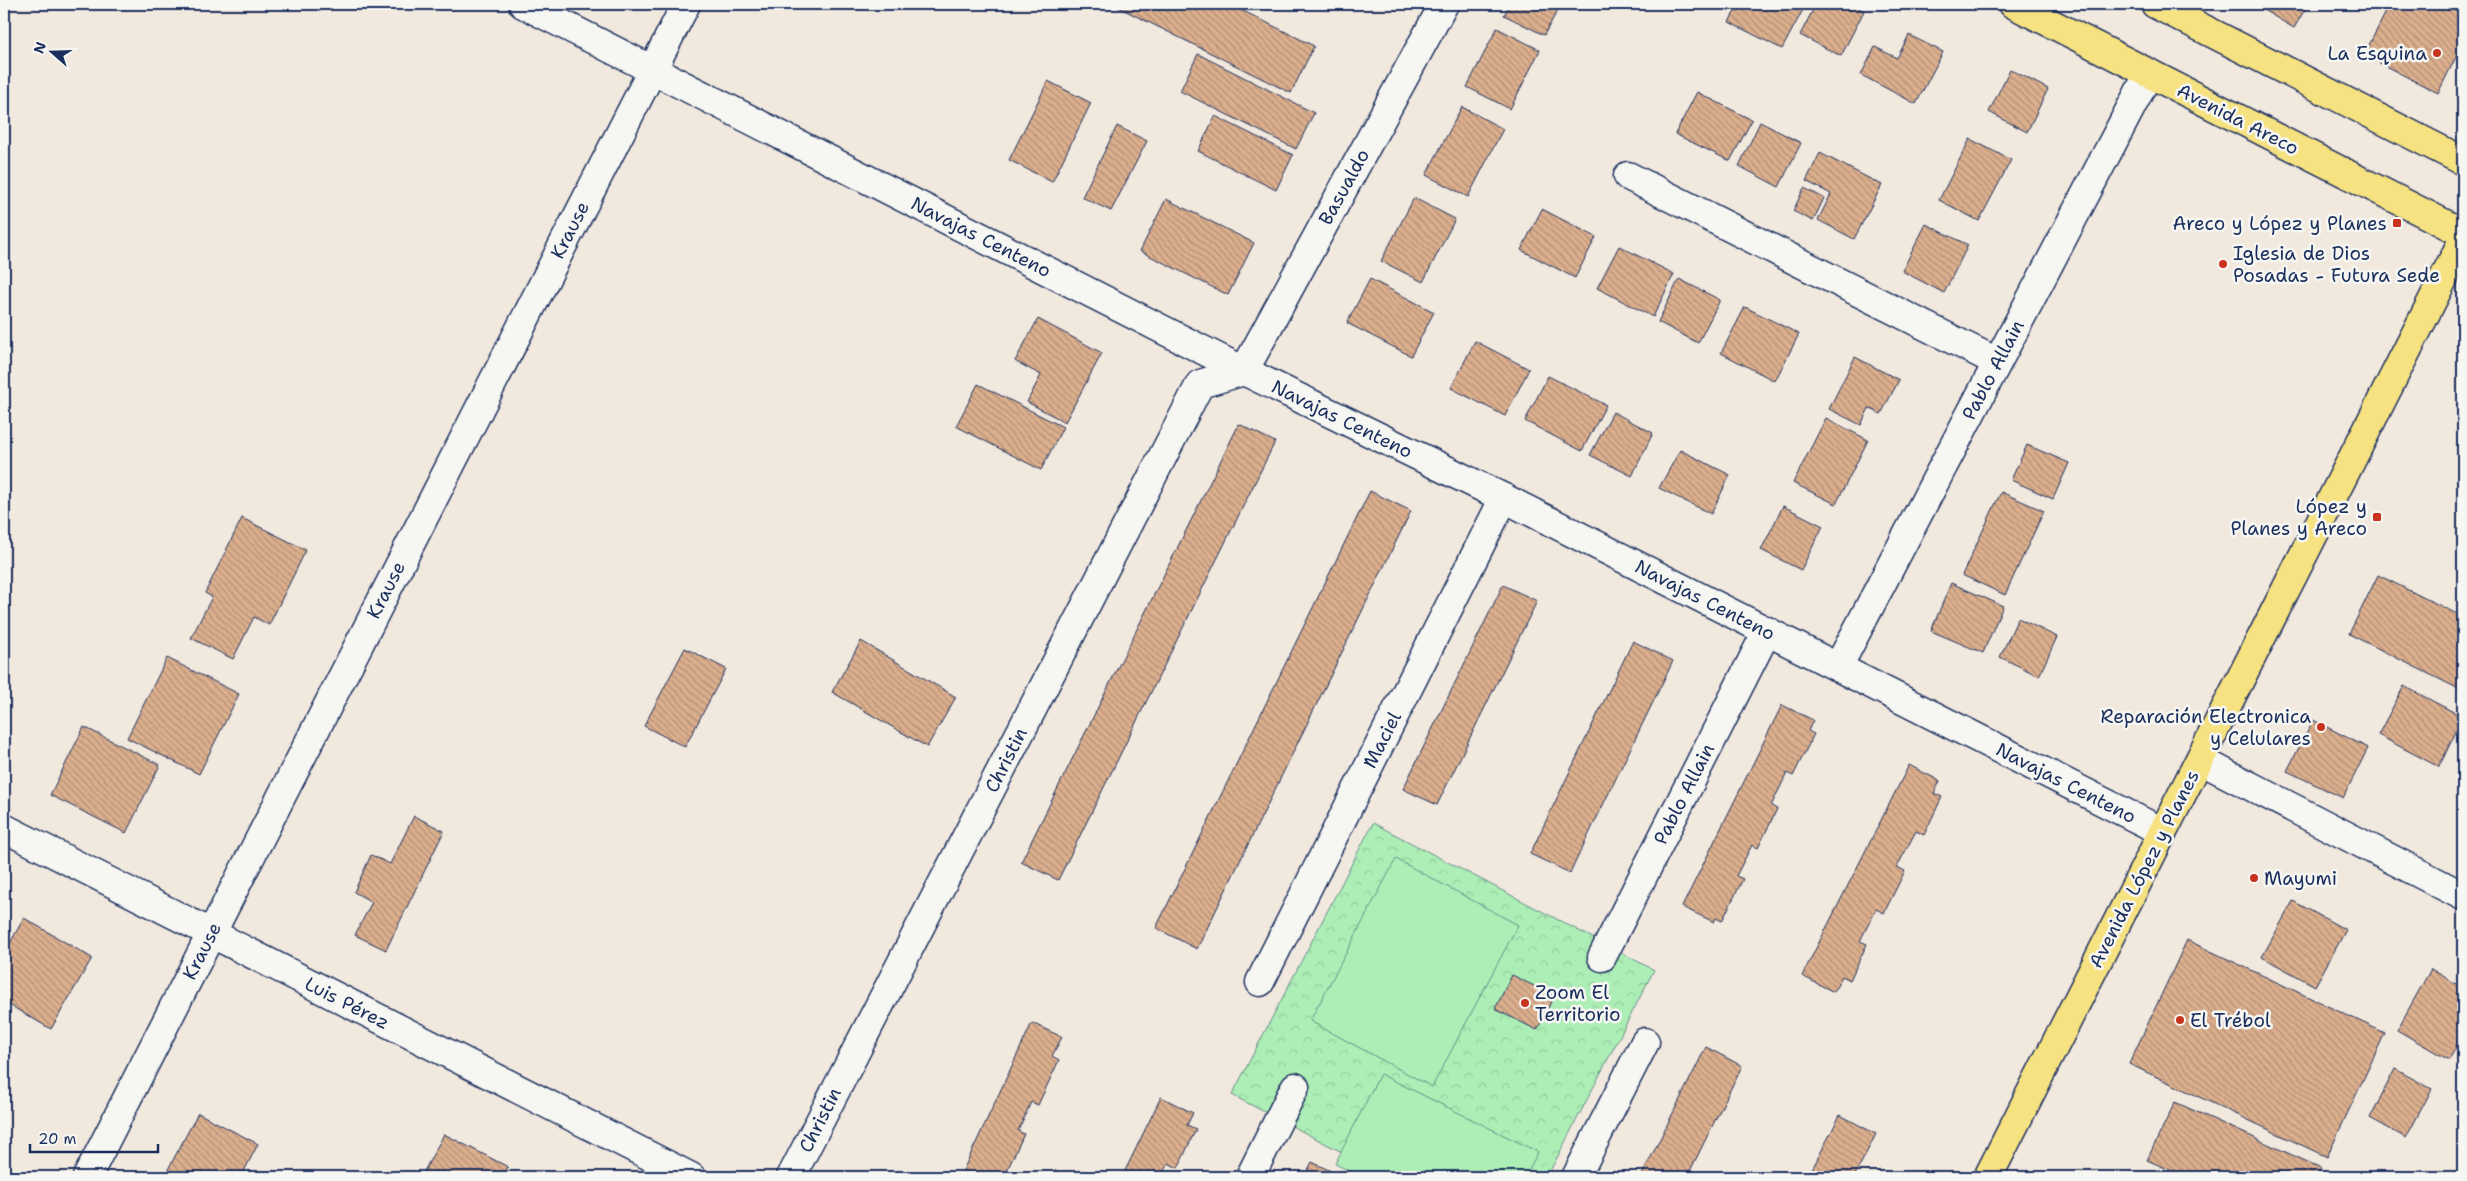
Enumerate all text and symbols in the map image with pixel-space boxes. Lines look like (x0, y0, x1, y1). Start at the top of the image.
north arrow (28, 28, 78, 78)
text: N (29, 39, 50, 56)
place label: La Esquina (2327, 41, 2427, 66)
marker: La Esquina (2431, 47, 2443, 59)
street label: Avenida Areco (2173, 78, 2303, 160)
street label: Basualdo (1313, 145, 1375, 229)
street label: Navajas Centeno (907, 191, 1055, 283)
street label: Krause (545, 197, 595, 263)
place label: Areco y López y Planes (2172, 211, 2387, 236)
marker: Areco y López y Planes (2391, 217, 2403, 229)
place label: Iglesia de Dios Posadas - Futura Sede (2233, 241, 2440, 288)
marker: Iglesia de Dios Posadas - Futura Sede (2217, 258, 2229, 270)
street label: Pablo Allain (1956, 316, 2030, 424)
street label: Navajas Centeno (1267, 374, 1417, 464)
place label: López y Planes y Areco (2230, 494, 2367, 541)
marker: López y Planes y Areco (2371, 511, 2383, 523)
street label: Navajas Centeno (1631, 554, 1779, 646)
street label: Krause (361, 557, 411, 623)
place label: Reparación Electronica y Celulares (2101, 704, 2311, 751)
street label: Maciel (1357, 707, 1407, 773)
marker: Reparación Electronica y Celulares (2315, 721, 2327, 733)
street label: Christin (979, 723, 1033, 797)
street label: Navajas Centeno (1992, 737, 2140, 829)
street label: Pablo Allain (1648, 739, 1720, 849)
street label: Avenida López y Planes (2083, 766, 2205, 972)
place label: Mayumi (2264, 866, 2337, 891)
marker: Mayumi (2248, 872, 2260, 884)
street label: Krause (177, 918, 227, 984)
street label: Luis Pérez (300, 971, 394, 1035)
place label: Zoom El Territorio (1535, 980, 1621, 1027)
marker: Zoom El Territorio (1519, 997, 1531, 1009)
place label: El Trébol (2190, 1008, 2271, 1033)
marker: El Trébol (2174, 1014, 2186, 1026)
street label: Christin (793, 1083, 847, 1157)
scale bar (30, 1121, 158, 1153)
text: 20 m (38, 1129, 77, 1149)

